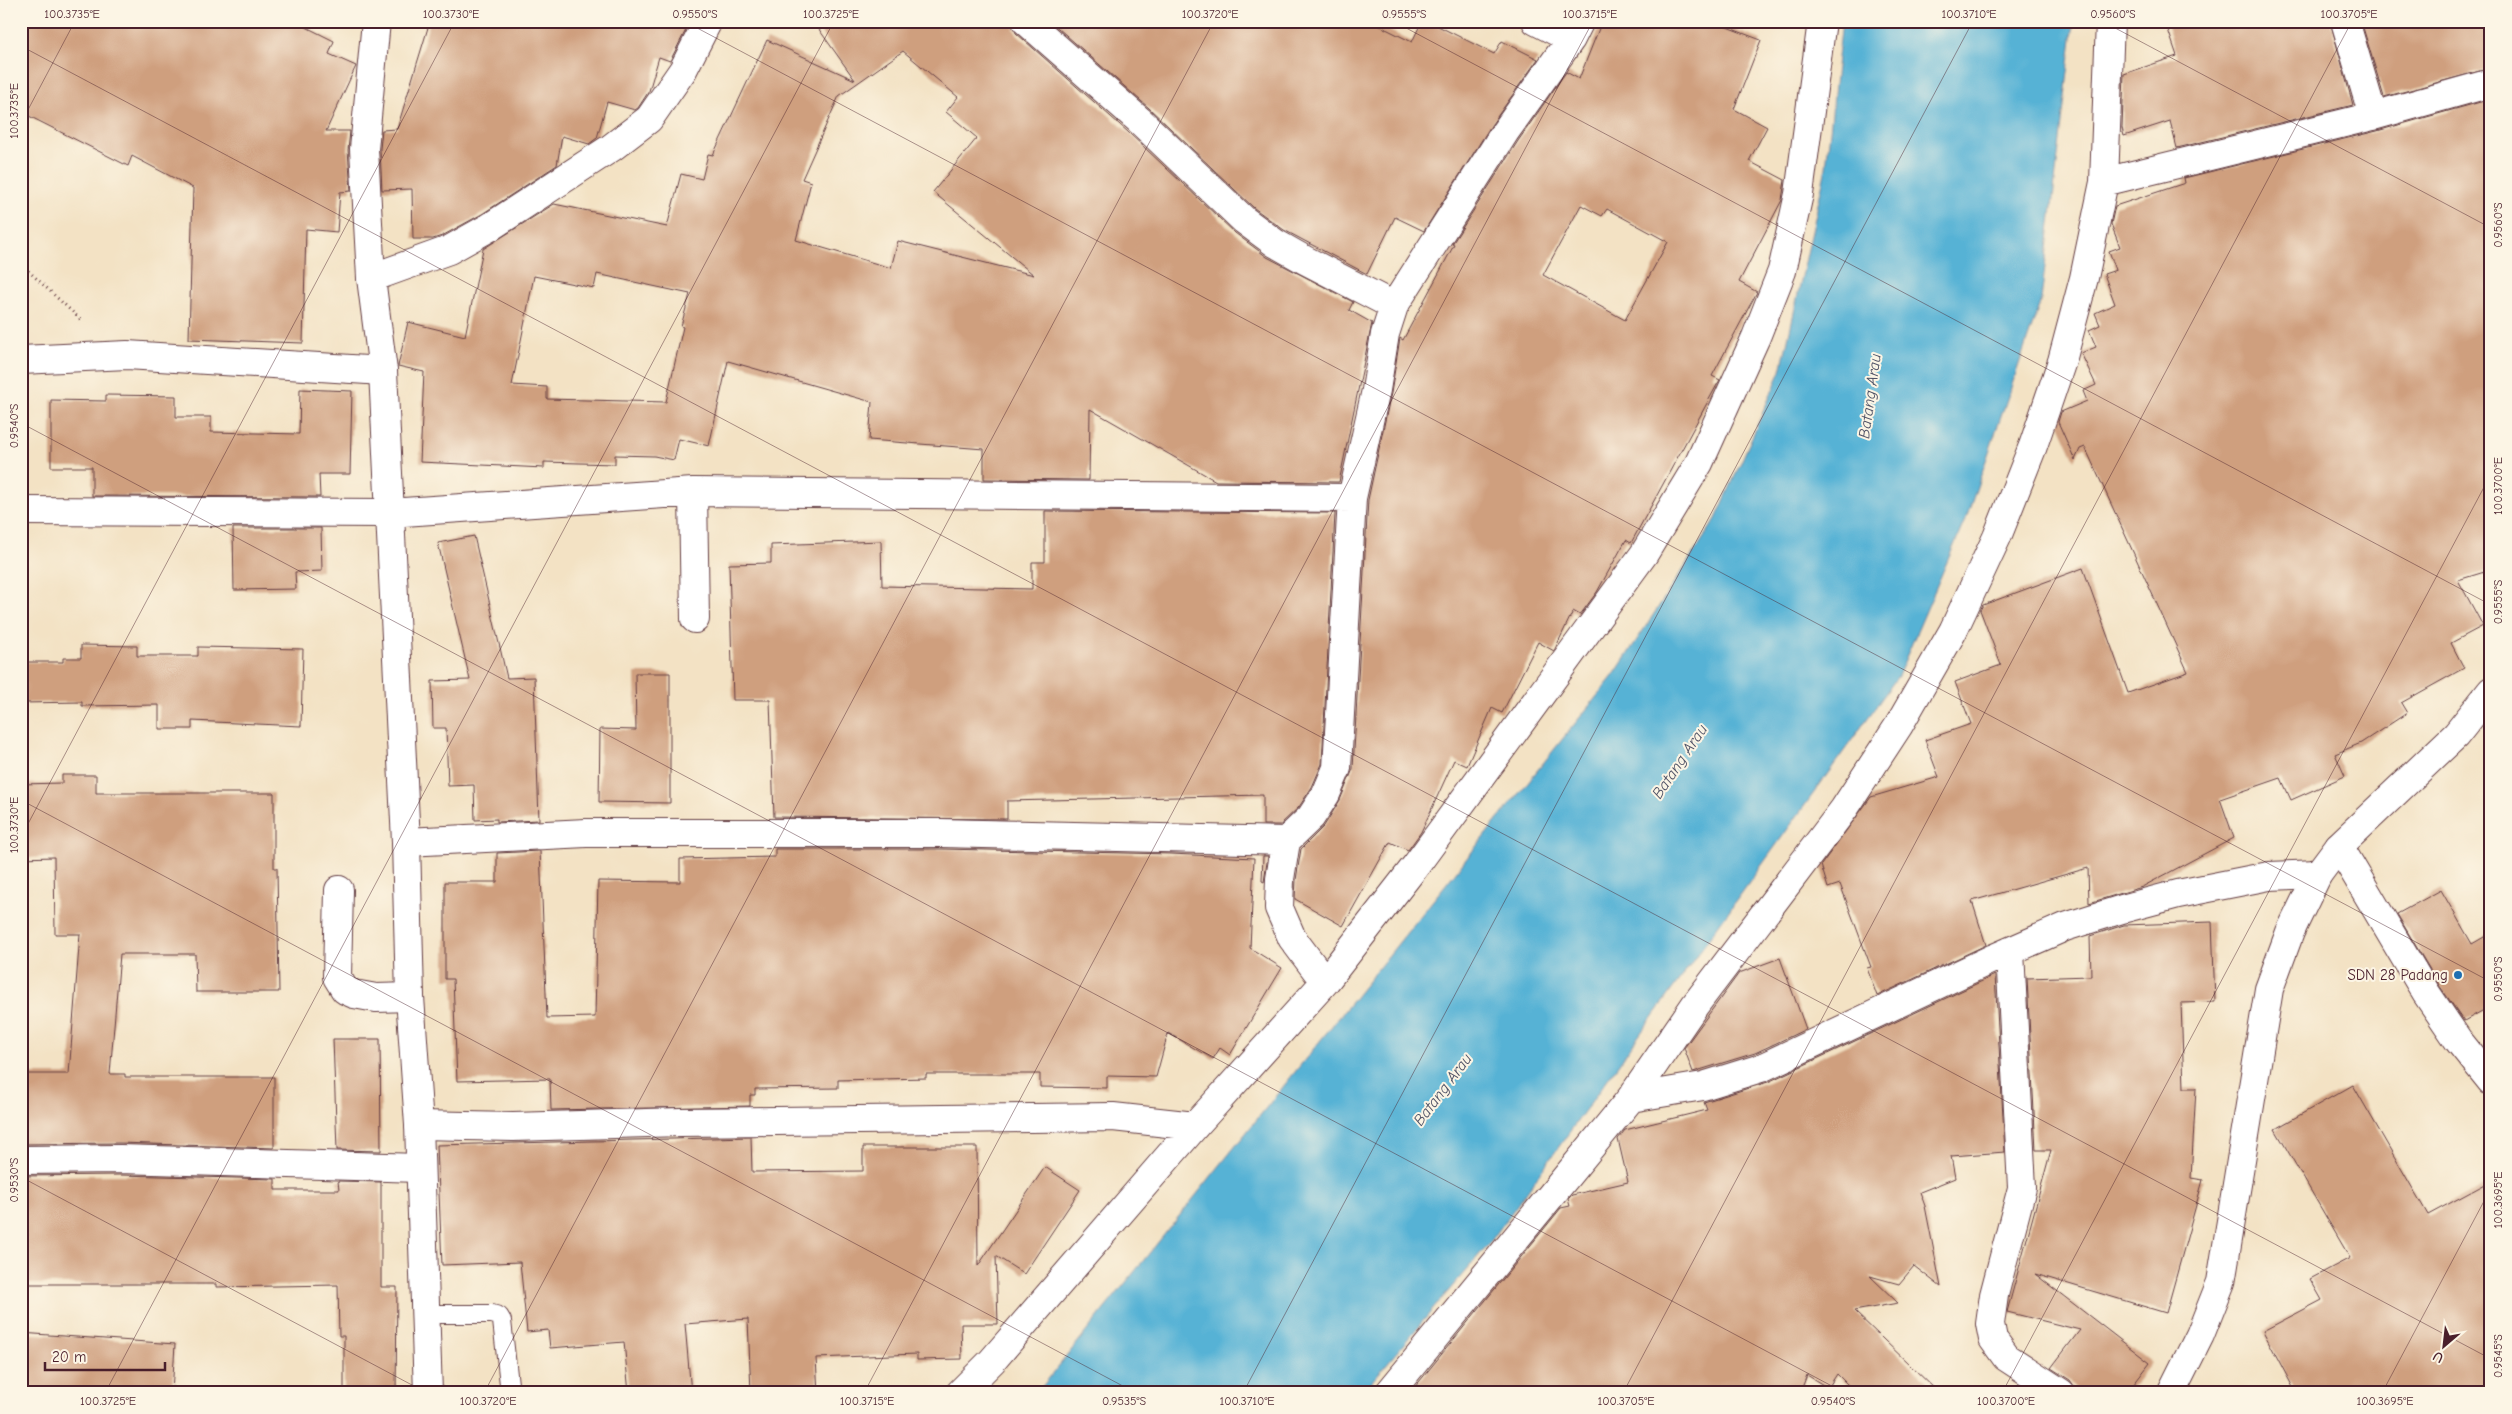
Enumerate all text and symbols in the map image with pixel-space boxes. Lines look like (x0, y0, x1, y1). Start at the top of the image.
text: 100.3735°E (44, 7, 100, 21)
text: 100.3730°E (423, 7, 479, 21)
text: 0.9550°S (672, 7, 718, 21)
text: 100.3725°E (803, 7, 859, 21)
text: 100.3720°E (1182, 7, 1238, 21)
text: 0.9555°S (1382, 7, 1427, 21)
text: 100.3715°E (1563, 7, 1617, 21)
text: 100.3710°E (1941, 7, 1997, 21)
text: 0.9560°S (2090, 7, 2136, 21)
text: 100.3705°E (2321, 7, 2377, 21)
text: 100.3735°E (7, 83, 21, 139)
text: 0.9560°S (2491, 202, 2505, 248)
water label: Batang Arau (1855, 353, 1885, 440)
text: 0.9540°S (7, 403, 21, 448)
text: 100.3700°E (2491, 457, 2505, 515)
text: 0.9555°S (2491, 579, 2505, 624)
water label: Batang Arau (1648, 721, 1711, 802)
text: 100.3730°E (7, 797, 21, 853)
text: 0.9550°S (2491, 956, 2505, 1002)
place label: SDN 28 Padang (2347, 966, 2448, 984)
marker: SDN 28 Padang (2452, 969, 2464, 981)
water label: Batang Arau (1410, 1050, 1476, 1129)
text: 0.9530°S (7, 1157, 21, 1203)
text: 100.3695°E (2491, 1172, 2505, 1228)
north arrow (2420, 1322, 2470, 1372)
text: 0.9545°S (2491, 1334, 2505, 1378)
scale bar (45, 1339, 165, 1371)
text: U (2430, 1347, 2446, 1367)
text: 20 m (52, 1348, 86, 1366)
text: 100.3725°E (80, 1394, 136, 1408)
text: 100.3720°E (460, 1394, 516, 1408)
text: 100.3715°E (840, 1394, 894, 1408)
text: 0.9535°S (1102, 1394, 1146, 1408)
text: 100.3710°E (1219, 1394, 1275, 1408)
text: 100.3705°E (1598, 1394, 1654, 1408)
text: 0.9540°S (1811, 1394, 1856, 1408)
text: 100.3700°E (1977, 1394, 2035, 1408)
text: 100.3695°E (2357, 1394, 2413, 1408)

